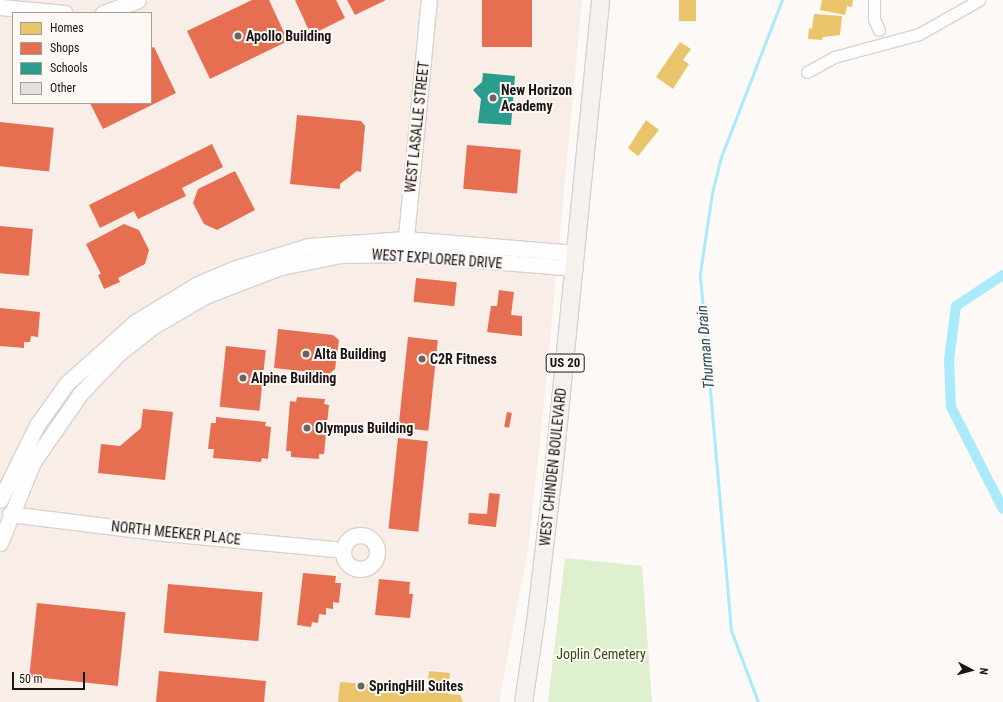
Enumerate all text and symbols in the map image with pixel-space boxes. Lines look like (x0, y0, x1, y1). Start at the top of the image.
legend (12, 12, 152, 104)
text: Homes (50, 21, 84, 35)
place label: Apollo Building (246, 28, 331, 44)
marker: Apollo Building (233, 31, 243, 41)
text: Shops (50, 41, 79, 55)
street label: WEST LASALLE STREET (402, 60, 432, 194)
text: Schools (50, 61, 88, 75)
text: Other (50, 81, 76, 95)
place label: New Horizon Academy (501, 82, 572, 114)
marker: New Horizon Academy (488, 93, 498, 103)
street label: WEST EXPLORER DRIVE (371, 246, 503, 272)
water label: Thurman Drain (693, 304, 719, 390)
place label: Alta Building (314, 346, 386, 362)
marker: Alta Building (301, 349, 311, 359)
place label: C2R Fitness (430, 351, 497, 367)
road number: US 20 (545, 352, 585, 374)
marker: C2R Fitness (417, 354, 427, 364)
place label: Alpine Building (251, 370, 336, 386)
marker: Alpine Building (238, 373, 248, 383)
street label: WEST CHINDEN BOULEVARD (536, 387, 570, 547)
place label: Olympus Building (315, 420, 413, 436)
marker: Olympus Building (302, 423, 312, 433)
street label: NORTH MEEKER PLACE (110, 518, 242, 548)
park label: Joplin Cemetery (556, 646, 646, 662)
north arrow (951, 650, 991, 690)
scale bar (14, 664, 87, 690)
text: N (977, 667, 990, 675)
text: 50 m (19, 672, 43, 686)
place label: SpringHill Suites (369, 678, 463, 694)
marker: SpringHill Suites (356, 681, 366, 691)

